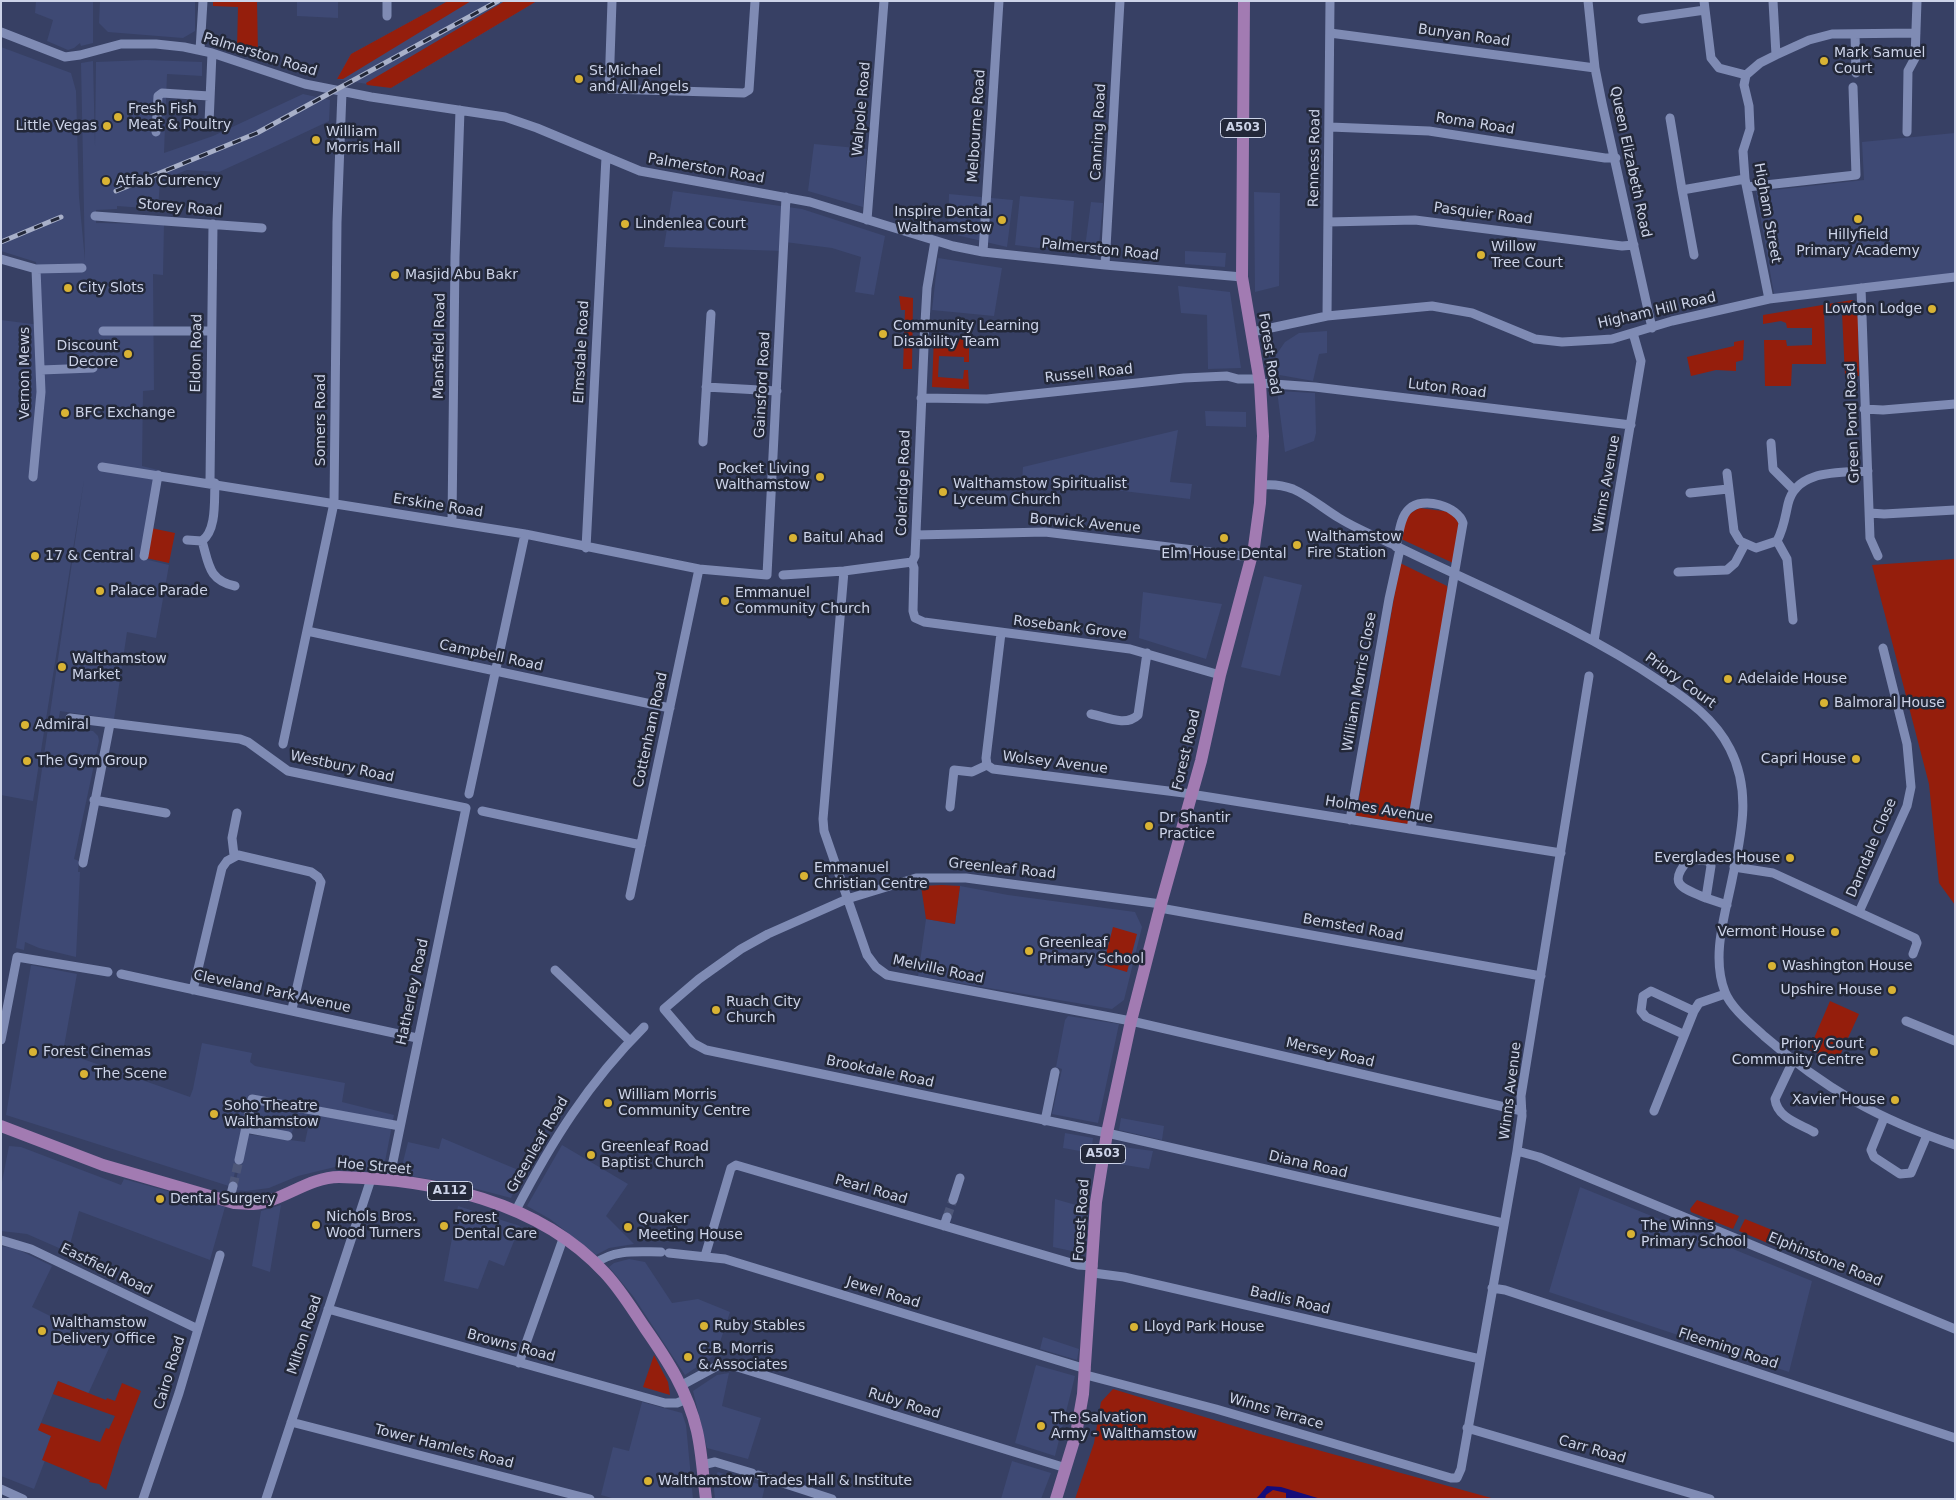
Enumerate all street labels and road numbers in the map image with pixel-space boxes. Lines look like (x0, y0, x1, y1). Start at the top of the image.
street label: Bunyan Road (1417, 21, 1511, 51)
street label: Palmerston Road (201, 30, 319, 80)
street label: Walpole Road (849, 61, 875, 157)
street label: Melbourne Road (965, 69, 989, 183)
street label: Canning Road (1088, 83, 1110, 181)
street label: Queen Elizabeth Road (1606, 85, 1654, 239)
street label: Renness Road (1306, 109, 1324, 207)
street label: Roma Road (1434, 109, 1516, 139)
road number: A503 (1220, 119, 1266, 138)
street label: Palmerston Road (646, 150, 766, 188)
street label: Higham Street (1750, 162, 1784, 264)
street label: Storey Road (137, 196, 223, 220)
street label: Pasquier Road (1433, 200, 1533, 228)
street label: Palmerston Road (1040, 235, 1160, 265)
street label: Higham Hill Road (1596, 289, 1718, 333)
street label: Mansfield Road (431, 293, 449, 399)
street label: Elmsdale Road (571, 300, 593, 404)
street label: Forest Road (1254, 312, 1284, 396)
street label: Eldon Road (188, 314, 206, 392)
street label: Vernon Mews (17, 327, 33, 419)
street label: Gainsford Road (752, 331, 774, 439)
street label: Russell Road (1044, 361, 1134, 387)
street label: Green Pond Road (1842, 362, 1864, 484)
street label: Somers Road (313, 374, 329, 466)
street label: Luton Road (1407, 376, 1487, 402)
street label: Coleridge Road (894, 430, 914, 536)
street label: Winns Avenue (1590, 434, 1624, 534)
street label: Erskine Road (392, 491, 484, 521)
street label: Borwick Avenue (1029, 511, 1141, 537)
street label: William Morris Close (1339, 611, 1381, 753)
street label: Rosebank Grove (1012, 613, 1128, 643)
street label: Campbell Road (438, 637, 544, 675)
street label: Priory Court (1641, 650, 1719, 712)
street label: Cottenham Road (631, 671, 671, 789)
street label: Forest Road (1170, 708, 1204, 792)
street label: Westbury Road (289, 748, 395, 786)
street label: Wolsey Avenue (1001, 748, 1109, 778)
street label: Holmes Avenue (1324, 793, 1434, 827)
street label: Darndale Close (1844, 796, 1900, 900)
street label: Greenleaf Road (947, 855, 1057, 883)
street label: Bemsted Road (1301, 911, 1405, 945)
street label: Hatherley Road (394, 937, 432, 1047)
street label: Melville Road (891, 952, 985, 988)
street label: Cleveland Park Avenue (192, 967, 352, 1017)
street label: Mersey Road (1284, 1035, 1376, 1071)
street label: Winns Avenue (1497, 1041, 1525, 1141)
street label: Brookdale Road (825, 1052, 935, 1092)
street label: Greenleaf Road (504, 1094, 572, 1196)
road number: A503 (1080, 1144, 1126, 1164)
street label: Diana Road (1267, 1148, 1349, 1182)
street label: Hoe Street (336, 1155, 412, 1179)
street label: Pearl Road (833, 1172, 909, 1208)
street label: Forest Road (1071, 1178, 1093, 1262)
road number: A112 (428, 1182, 472, 1200)
street label: Elphinstone Road (1765, 1229, 1885, 1291)
street label: Eastfield Road (57, 1241, 155, 1299)
street label: Jewel Road (844, 1274, 922, 1312)
street label: Badlis Road (1248, 1284, 1332, 1318)
street label: Milton Road (284, 1293, 326, 1377)
street label: Fleeming Road (1676, 1325, 1780, 1373)
street label: Browns Road (465, 1326, 557, 1366)
street label: Cairo Road (151, 1334, 189, 1412)
street label: Ruby Road (866, 1385, 942, 1423)
street label: Winns Terrace (1227, 1390, 1325, 1434)
street label: Tower Hamlets Road (373, 1422, 515, 1472)
street label: Carr Road (1556, 1432, 1628, 1468)

